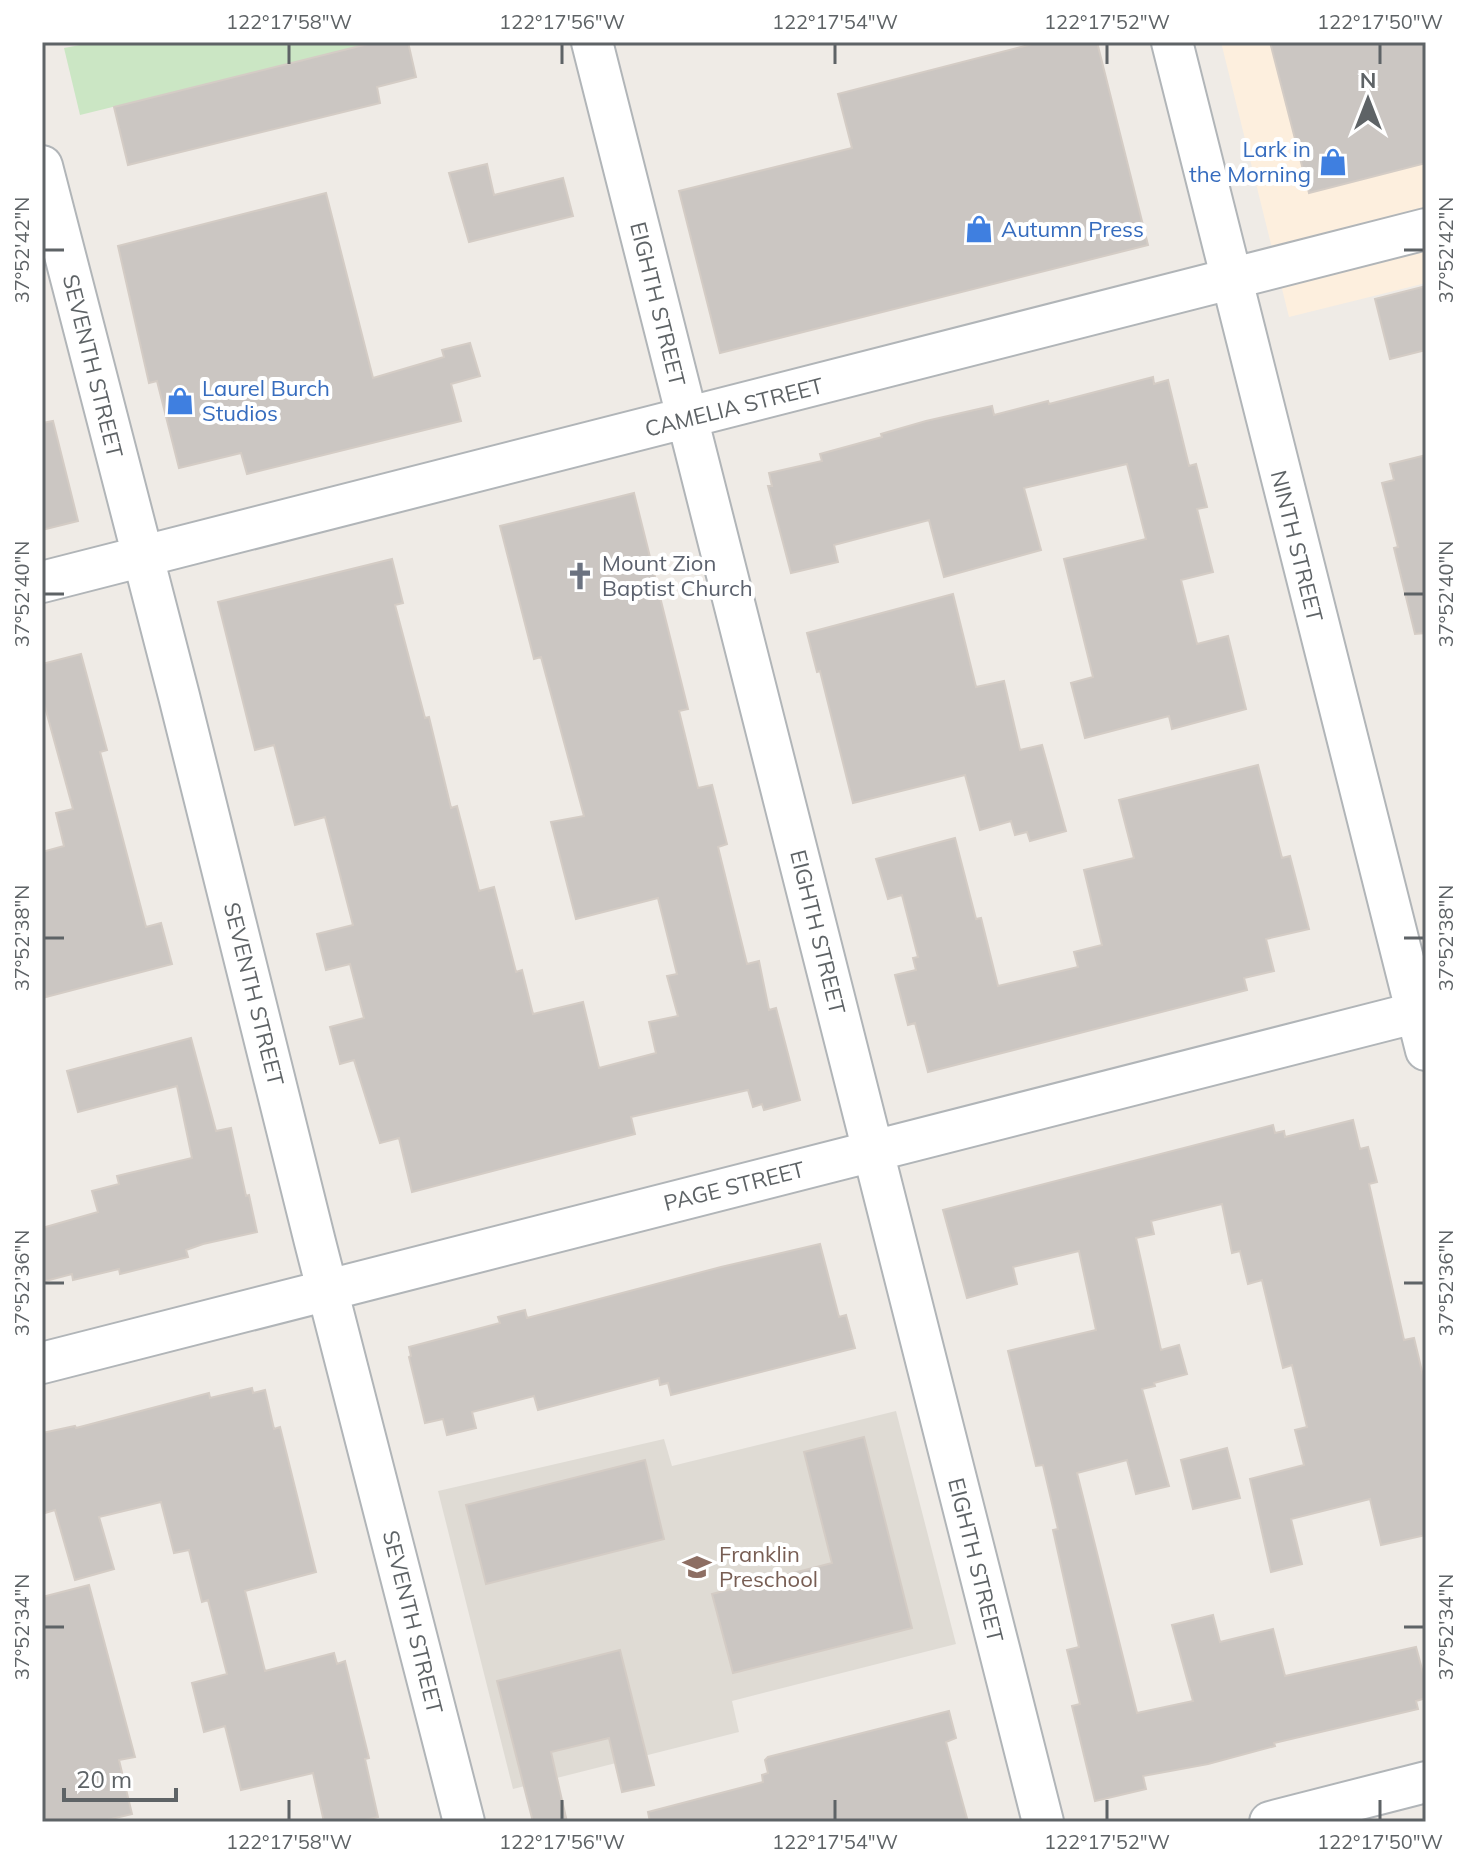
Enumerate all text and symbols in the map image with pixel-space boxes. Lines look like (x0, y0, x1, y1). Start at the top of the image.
text: 122°17'58"W (226, 9, 352, 34)
text: 122°17'56"W (499, 9, 625, 34)
text: 122°17'54"W (772, 9, 898, 34)
text: 122°17'52"W (1044, 9, 1170, 34)
text: 122°17'50"W (1317, 9, 1443, 34)
north arrow (1328, 60, 1408, 140)
text: N (1360, 66, 1376, 94)
place label: Lark in the Morning (1189, 135, 1311, 188)
shop icon: Lark in the Morning (1318, 147, 1348, 177)
text: 37°52'42"N (9, 197, 34, 303)
text: 37°52'42"N (1433, 197, 1458, 303)
shop icon: Autumn Press (964, 214, 994, 244)
place label: Autumn Press (1001, 215, 1144, 243)
street label: EIGHTH STREET (624, 219, 692, 389)
street label: SEVENTH STREET (57, 271, 129, 461)
street label: CAMELIA STREET (642, 371, 826, 443)
place label: Laurel Burch Studios (202, 374, 330, 427)
shop icon: Laurel Burch Studios (165, 386, 195, 416)
street label: NINTH STREET (1265, 467, 1329, 625)
text: 37°52'40"N (9, 541, 34, 647)
text: 37°52'40"N (1433, 541, 1458, 647)
place label: Mount Zion Baptist Church (602, 549, 753, 602)
church icon: Mount Zion Baptist Church (565, 561, 595, 591)
street label: EIGHTH STREET (784, 847, 852, 1017)
text: 37°52'38"N (9, 885, 34, 991)
text: 37°52'38"N (1433, 885, 1458, 991)
street label: SEVENTH STREET (218, 899, 290, 1089)
street label: PAGE STREET (661, 1155, 807, 1217)
text: 37°52'36"N (9, 1230, 34, 1336)
text: 37°52'36"N (1433, 1230, 1458, 1336)
street label: EIGHTH STREET (942, 1475, 1010, 1645)
street label: SEVENTH STREET (377, 1527, 449, 1717)
place label: Franklin Preschool (719, 1540, 818, 1593)
school or university icon: Franklin Preschool (682, 1552, 712, 1582)
text: 37°52'34"N (9, 1574, 34, 1680)
text: 37°52'34"N (1433, 1574, 1458, 1680)
scale bar (64, 1752, 176, 1802)
text: 20 m (76, 1764, 132, 1794)
text: 122°17'58"W (226, 1829, 352, 1854)
text: 122°17'56"W (499, 1829, 625, 1854)
text: 122°17'54"W (772, 1829, 898, 1854)
text: 122°17'52"W (1044, 1829, 1170, 1854)
text: 122°17'50"W (1317, 1829, 1443, 1854)

